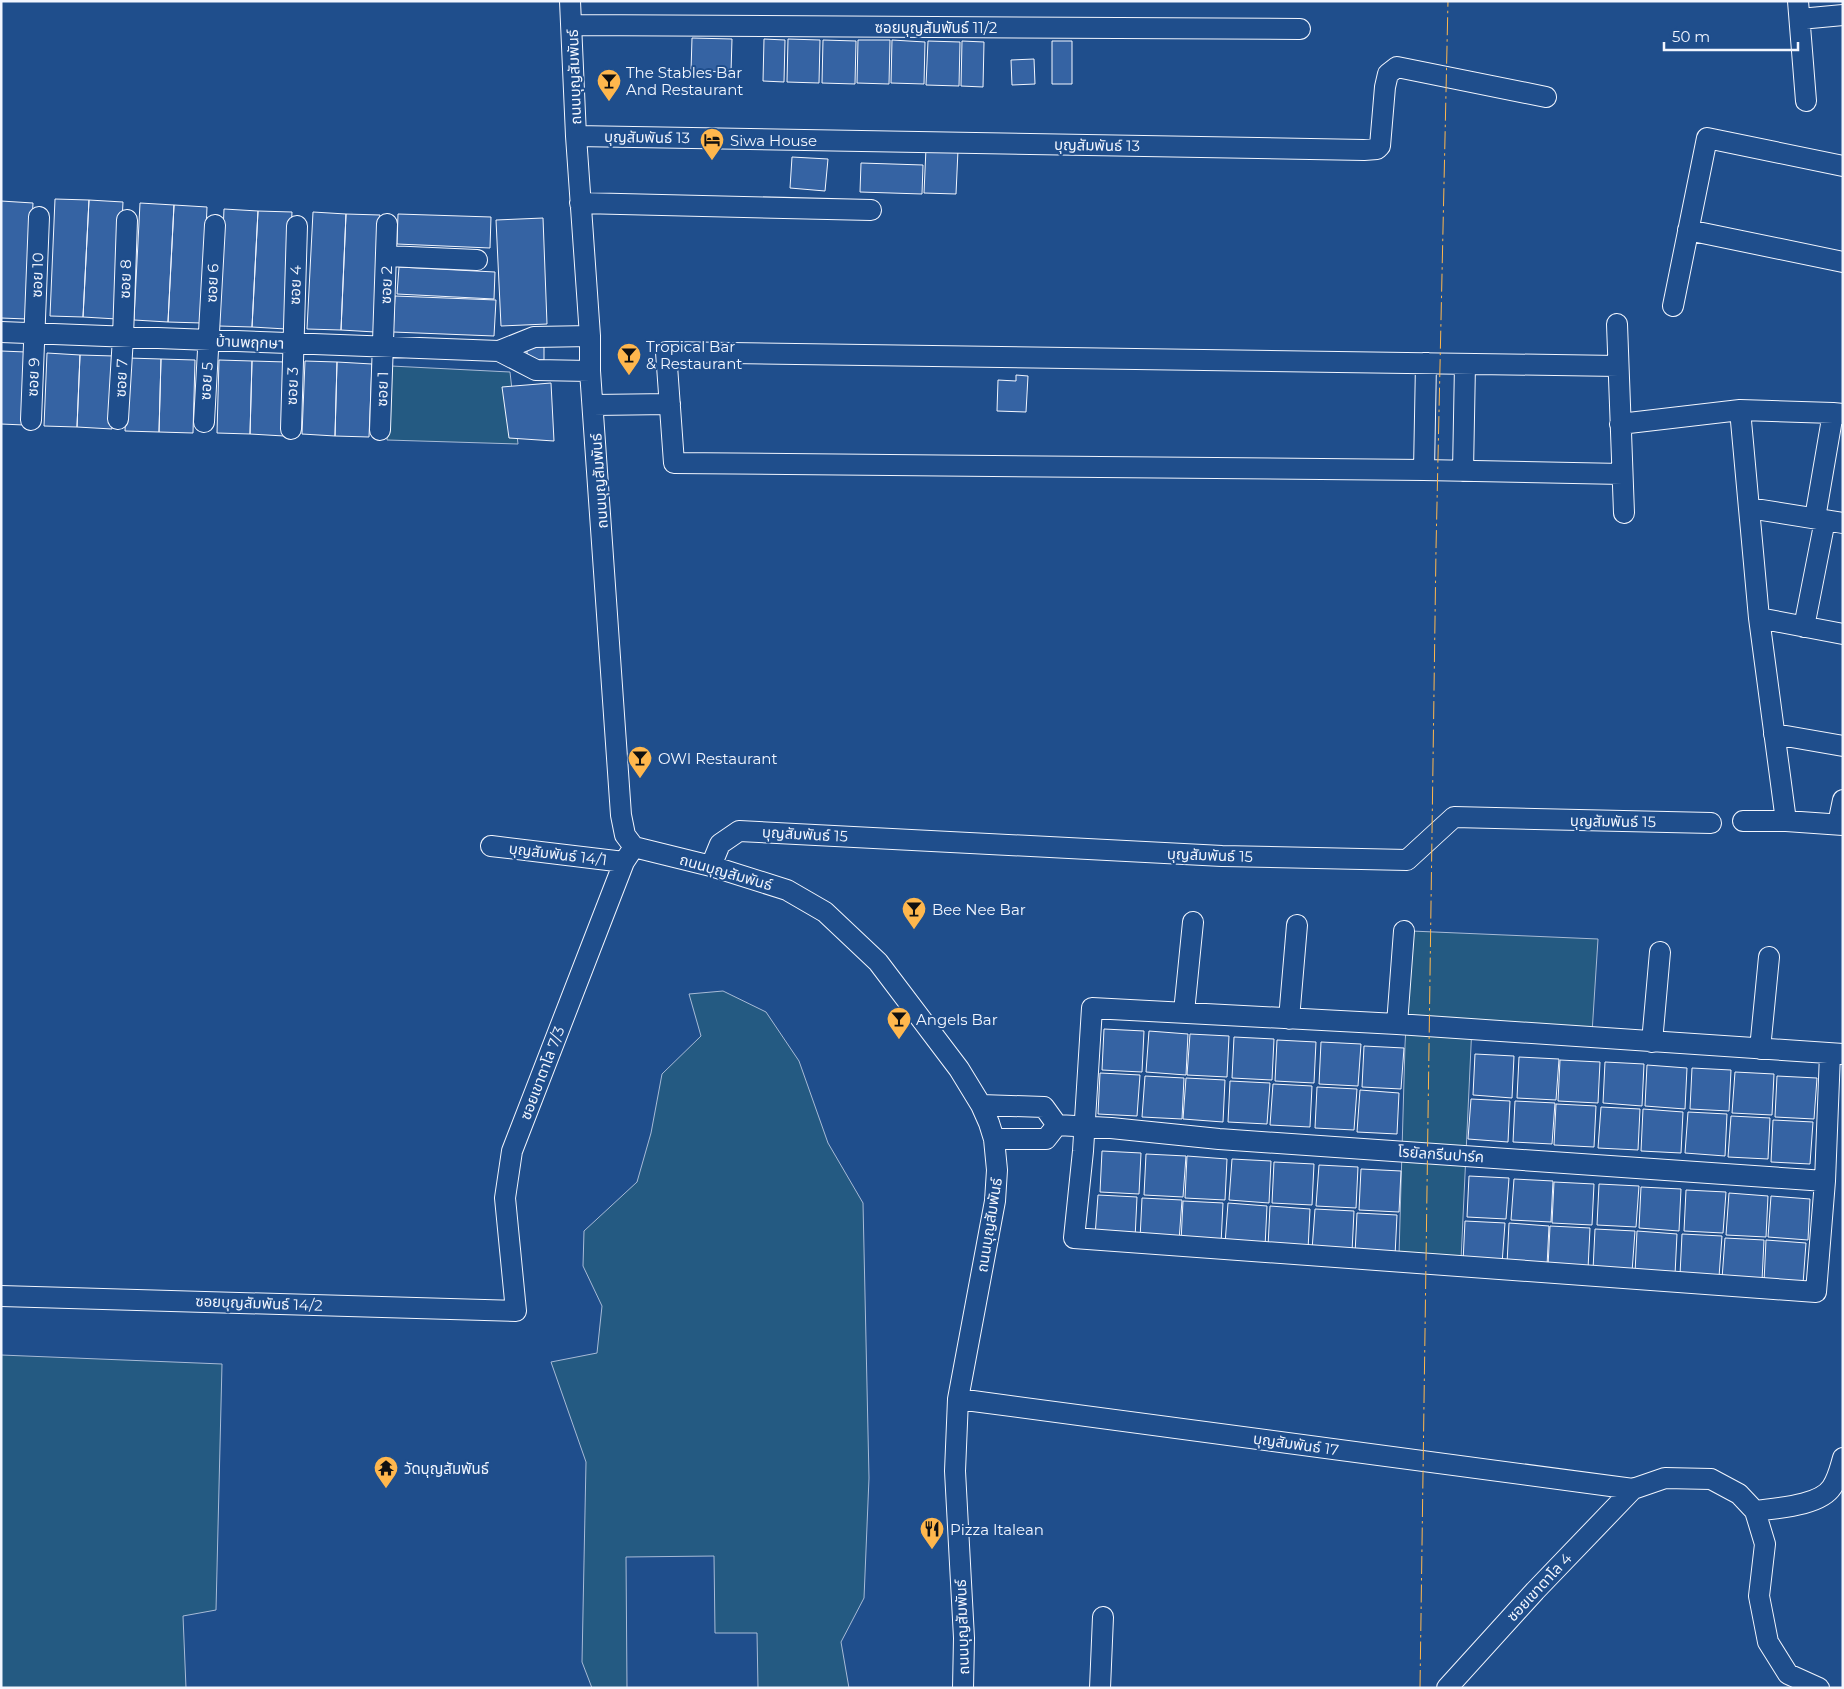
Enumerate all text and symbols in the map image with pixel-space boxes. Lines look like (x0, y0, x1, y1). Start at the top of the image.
street label: ซอยบุญสัมพันธ์ 11/2 (875, 18, 997, 37)
scale bar (1664, 20, 1798, 52)
text: 50 m (1672, 27, 1710, 46)
street label: ถนนบุญสัมพันธ์ (563, 29, 585, 125)
place label: The Stables Bar And Restaurant (626, 63, 743, 99)
bar icon: The Stables Bar And Restaurant (596, 68, 622, 102)
street label: บุญสัมพันธ์ 13 (604, 127, 690, 147)
hotel icon: Siwa House (699, 127, 725, 161)
place label: Siwa House (730, 131, 817, 150)
street label: บุญสัมพันธ์ 13 (1054, 135, 1140, 155)
street label: ซอย 10 (27, 252, 47, 298)
street label: ซอย 8 (115, 259, 135, 299)
street label: ซอย 6 (201, 263, 223, 303)
street label: ซอย 4 (285, 265, 305, 305)
street label: ซอย 2 (376, 266, 396, 304)
street label: บ้านพฤกษา (215, 331, 285, 353)
place label: Tropical Bar & Restaurant (646, 337, 742, 373)
bar icon: Tropical Bar & Restaurant (616, 342, 642, 376)
street label: ซอย 9 (22, 357, 44, 397)
street label: ซอย 7 (111, 358, 132, 398)
street label: ซอย 5 (195, 361, 217, 401)
street label: ซอย 3 (282, 367, 302, 405)
street label: ซอย 1 (372, 371, 392, 407)
street label: ถนนบุญสัมพันธ์ (586, 432, 612, 529)
bar icon: OWI Restaurant (627, 745, 653, 779)
place label: OWI Restaurant (658, 749, 778, 768)
street label: บุญสัมพันธ์ 15 (1570, 811, 1656, 831)
street label: บุญสัมพันธ์ 15 (762, 822, 848, 846)
street label: บุญสัมพันธ์ 14/1 (508, 839, 608, 869)
street label: บุญสัมพันธ์ 15 (1167, 844, 1253, 866)
street label: ถนนบุญสัมพันธ์ (677, 850, 775, 894)
bar icon: Bee Nee Bar (901, 896, 927, 930)
place label: Bee Nee Bar (932, 900, 1026, 919)
bar icon: Angels Bar (886, 1006, 912, 1040)
place label: Angels Bar (916, 1010, 998, 1029)
street label: ซอยเขาตาโล 7/3 (515, 1024, 569, 1122)
street label: โรยัลกรีนปาร์ค (1397, 1142, 1485, 1166)
street label: ถนนบุญสัมพันธ์ (972, 1176, 1006, 1274)
street label: ซอยบุญสัมพันธ์ 14/2 (195, 1291, 323, 1315)
street label: บุญสัมพันธ์ 17 (1252, 1429, 1340, 1459)
temple icon: วัดบุญสัมพันธ์ (373, 1455, 399, 1489)
place label: วัดบุญสัมพันธ์ (404, 1459, 489, 1478)
restaurant icon: Pizza Italean (919, 1516, 945, 1550)
place label: Pizza Italean (950, 1520, 1044, 1539)
street label: ซอยเขาตาโล 4 (1502, 1549, 1576, 1625)
street label: ถนนบุญสัมพันธ์ (951, 1579, 973, 1675)

